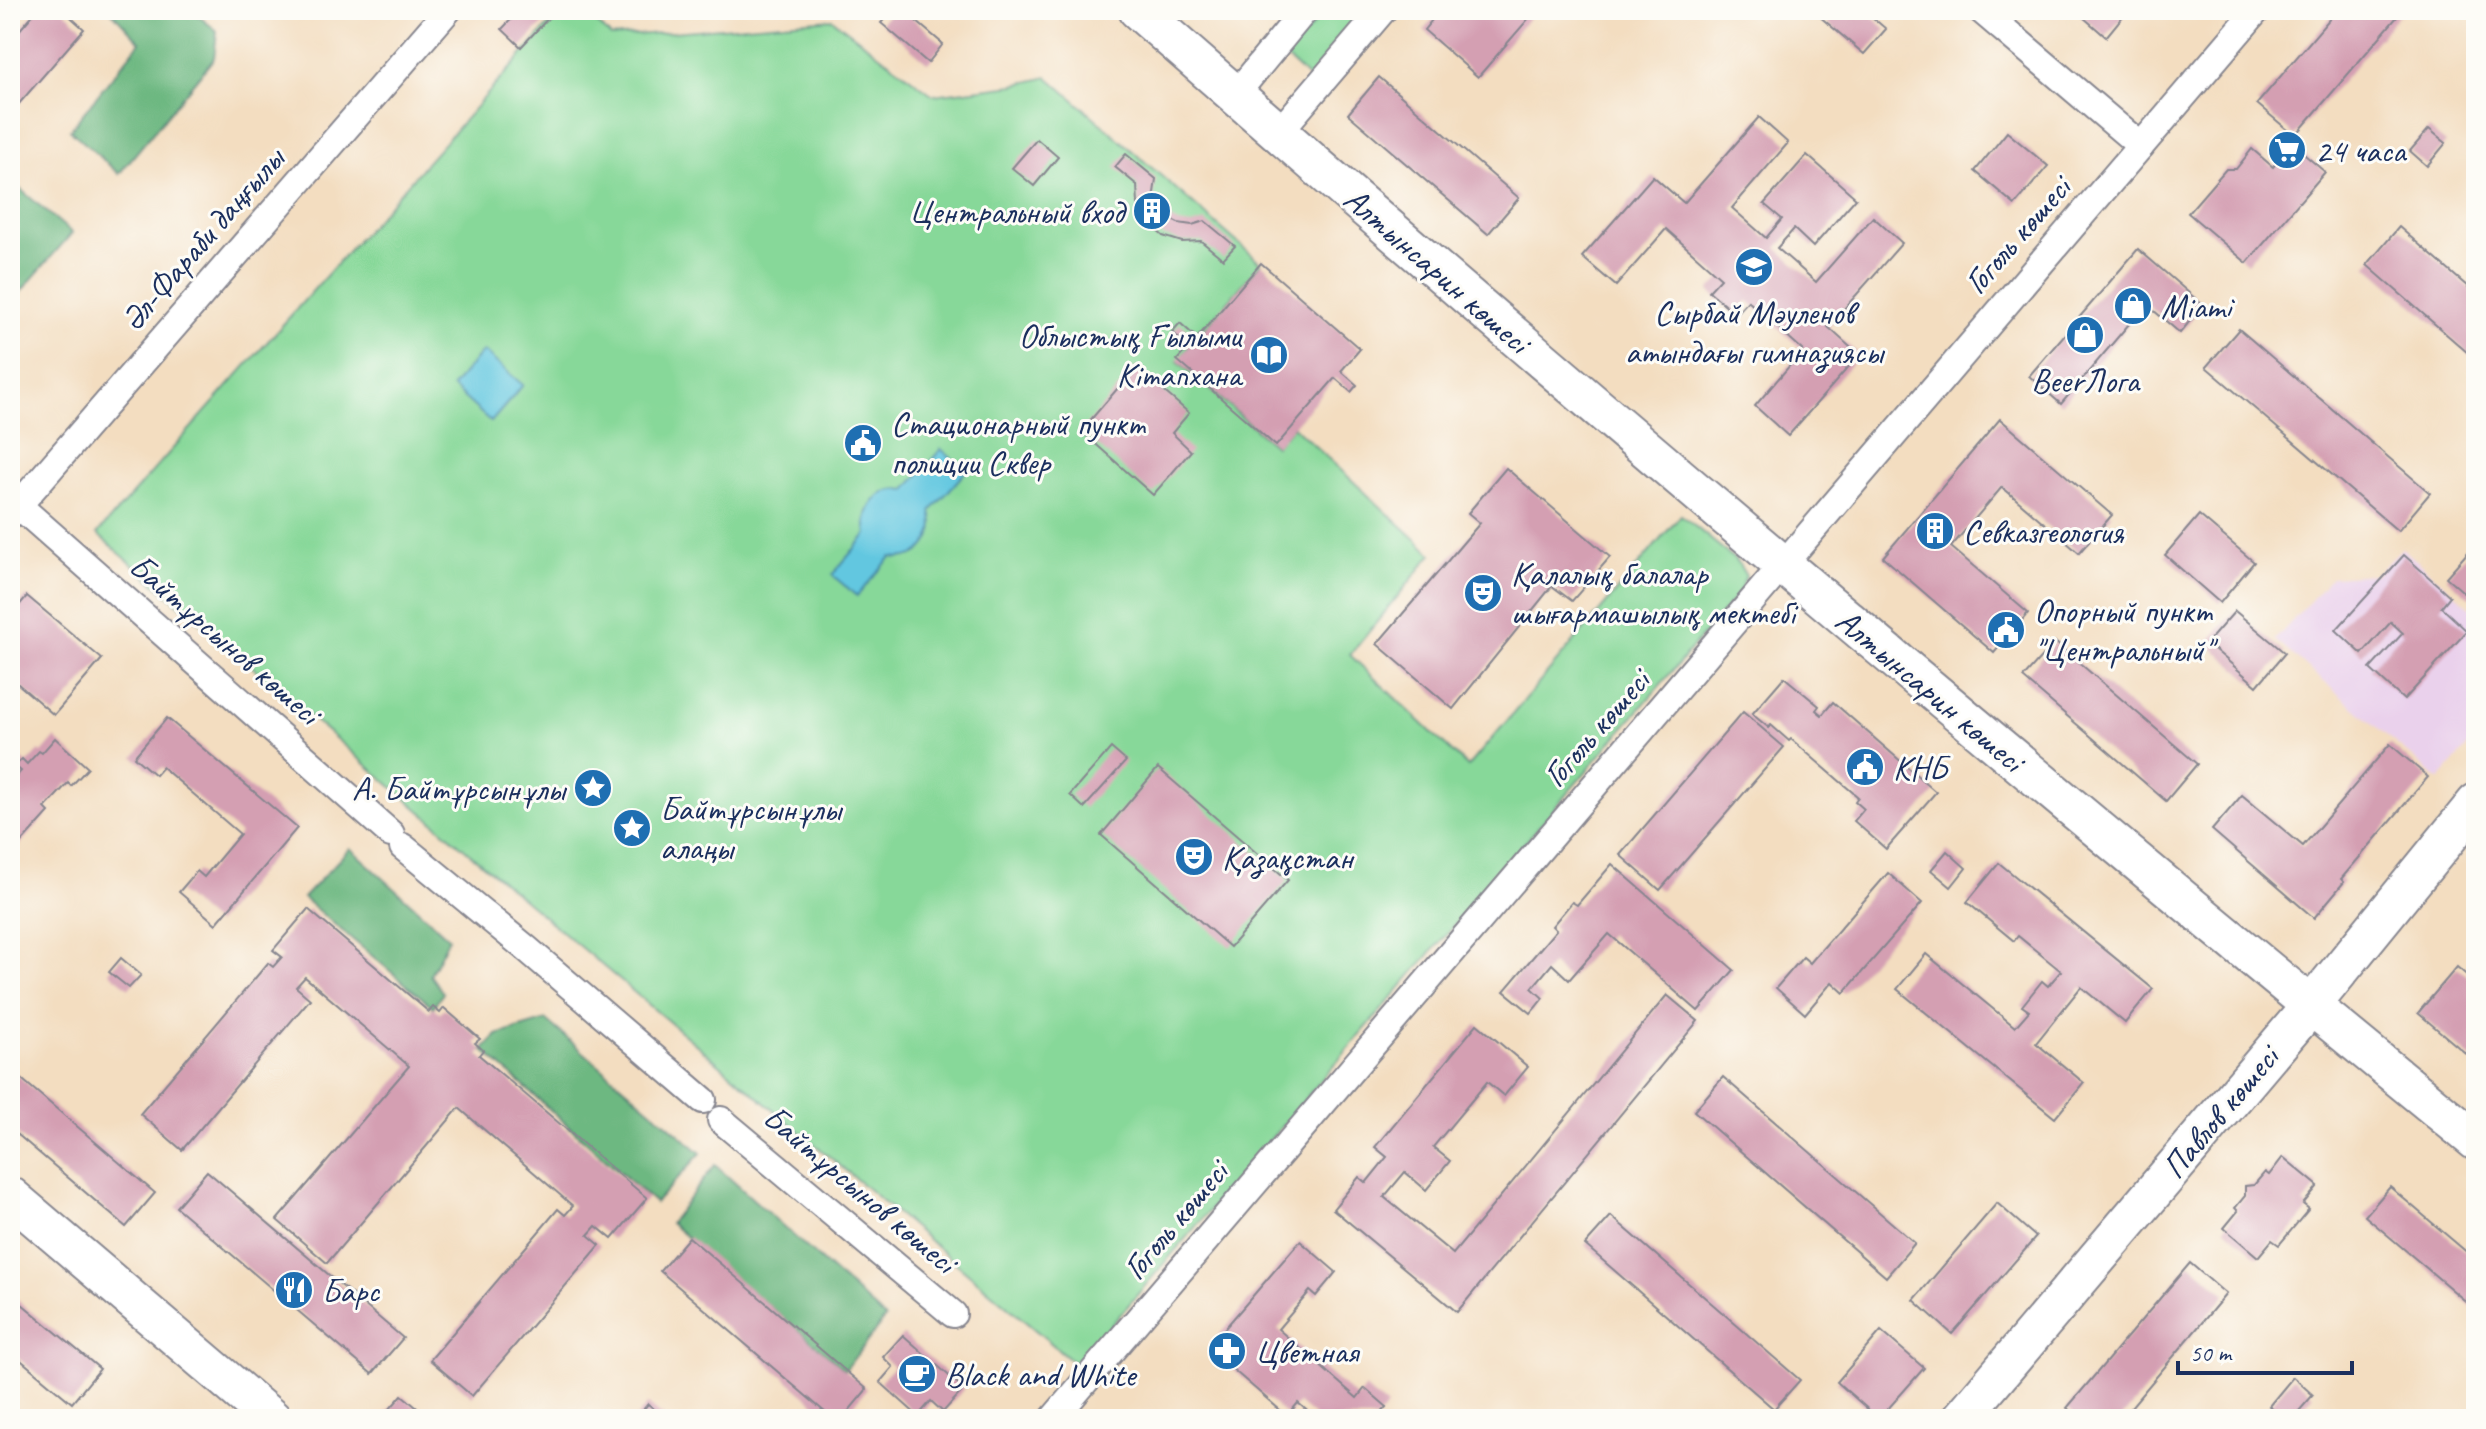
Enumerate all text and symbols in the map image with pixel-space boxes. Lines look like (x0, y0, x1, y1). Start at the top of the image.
supermarket icon: 24 часа (2266, 129, 2308, 171)
place label: 24 часа (2315, 129, 2408, 172)
street label: Әл-Фараби даңғылы (111, 136, 295, 340)
street label: Гоголь көшесі (1954, 165, 2082, 303)
street label: Алтынсарин көшесі (1335, 177, 1542, 365)
place label: Центральный вход (909, 190, 1128, 233)
building icon: Центральный вход (1131, 190, 1173, 232)
school or university icon: Сырбай Мәуленов атындағы гимназиясы (1733, 246, 1775, 288)
shop icon: Miami (2112, 285, 2154, 327)
place label: Miami (2161, 285, 2236, 328)
place label: Сырбай Мәуленов атындағы гимназиясы (1625, 291, 1886, 373)
place label: Облыстық Ғылыми Кітапхана (1019, 314, 1244, 396)
shop icon: BeerЛога (2064, 314, 2106, 356)
library icon: Облыстық Ғылыми Кітапхана (1248, 334, 1290, 376)
place label: BeerЛога (2031, 359, 2141, 402)
place label: Стационарный пункт полиции Сквер (891, 402, 1147, 484)
public building icon: Стационарный пункт полиции Сквер (842, 422, 884, 464)
building icon: Севказгеология (1914, 510, 1956, 552)
place label: Севказгеология (1963, 510, 2125, 553)
street label: Байтұрсынов көшесі (121, 544, 332, 736)
place label: Қалалық балалар шығармашылық мектебі (1511, 552, 1799, 634)
theatre icon: Қалалық балалар шығармашылық мектебі (1462, 572, 1504, 614)
place label: Опорный пункт "Центральный" (2034, 589, 2219, 671)
street label: Алтынсарин көшесі (1827, 599, 2036, 784)
public building icon: Опорный пункт "Центральный" (1985, 609, 2027, 651)
street label: Гоголь көшесі (1533, 658, 1661, 796)
public building icon: КНБ (1844, 746, 1886, 788)
place label: КНБ (1893, 746, 1951, 789)
place label: А. Байтұрсынұлы (352, 767, 568, 810)
place icon: А. Байтұрсынұлы (572, 767, 614, 809)
place label: Байтұрсынұлы алаңы (660, 787, 844, 869)
place icon: Байтұрсынұлы алаңы (611, 807, 653, 849)
theatre icon: Қазақстан (1173, 836, 1215, 878)
place label: Қазақстан (1222, 836, 1355, 879)
street label: Павлов көшесі (2152, 1034, 2290, 1187)
street label: Байтұрсынов көшесі (754, 1096, 968, 1285)
street label: Гоголь көшесі (1113, 1149, 1239, 1288)
restaurant icon: Барс (273, 1269, 315, 1311)
place label: Барс (322, 1269, 381, 1312)
scale bar (2178, 1325, 2352, 1375)
pharmacy icon: Цветная (1206, 1330, 1248, 1372)
place label: Цветная (1255, 1330, 1361, 1373)
text: 50 m (2190, 1338, 2233, 1368)
cafe icon: Black and White (896, 1353, 938, 1395)
place label: Black and White (945, 1353, 1138, 1396)

